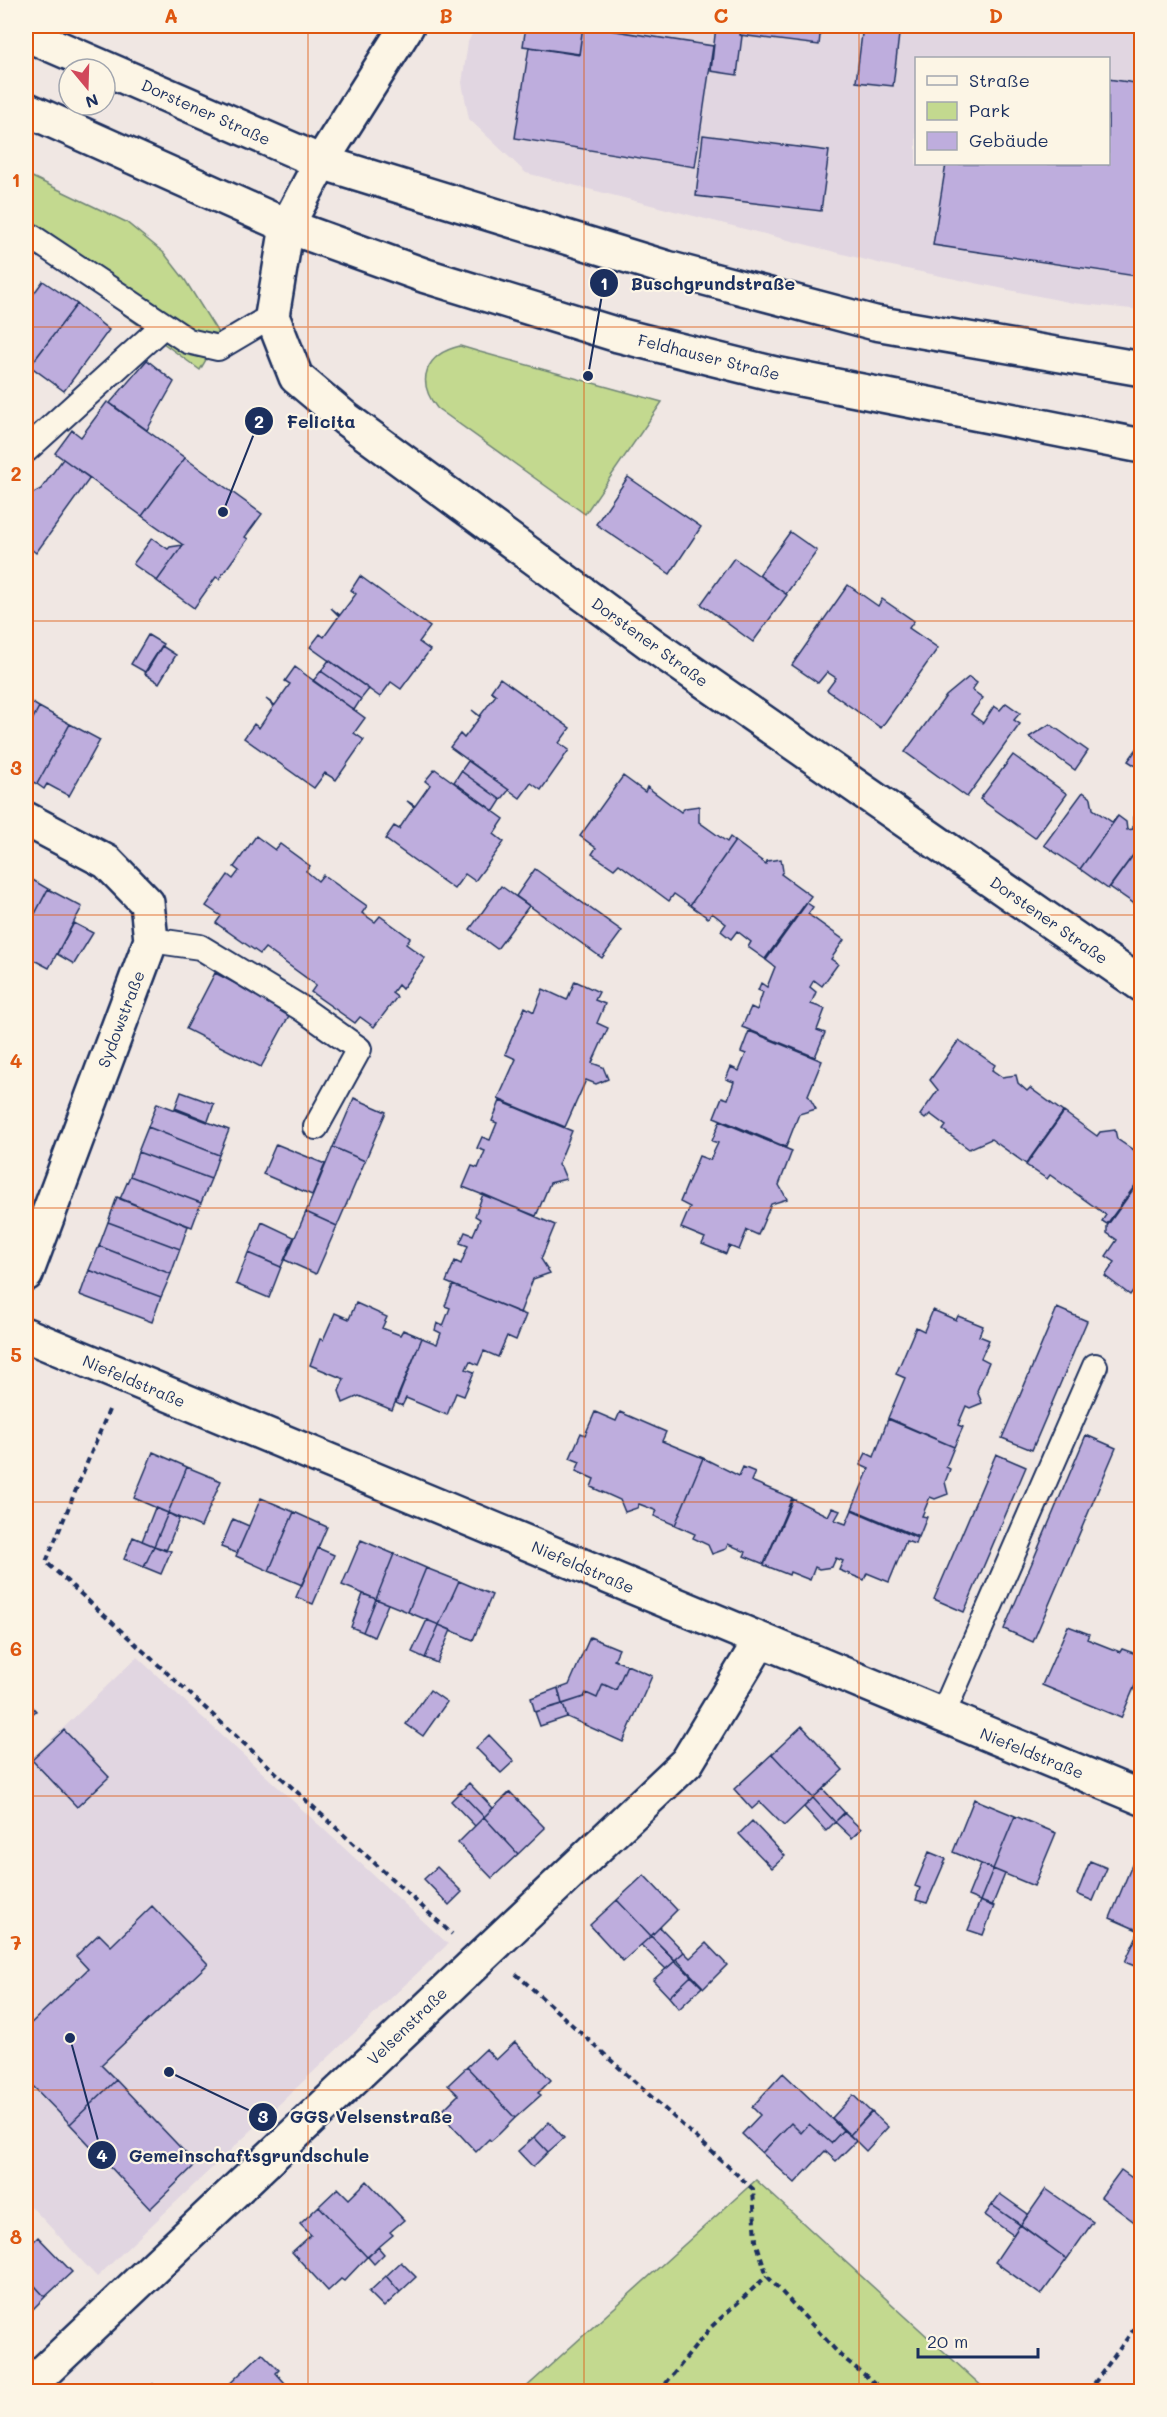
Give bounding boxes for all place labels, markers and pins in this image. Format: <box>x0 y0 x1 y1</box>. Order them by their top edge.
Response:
callout: Buschgrundstraße <box>589 265 807 301</box>
callout: Felicita <box>244 403 367 439</box>
callout: GGS Velsenstraße <box>248 2099 464 2135</box>
callout: Gemeinschaftsgrundschule <box>87 2137 381 2173</box>

